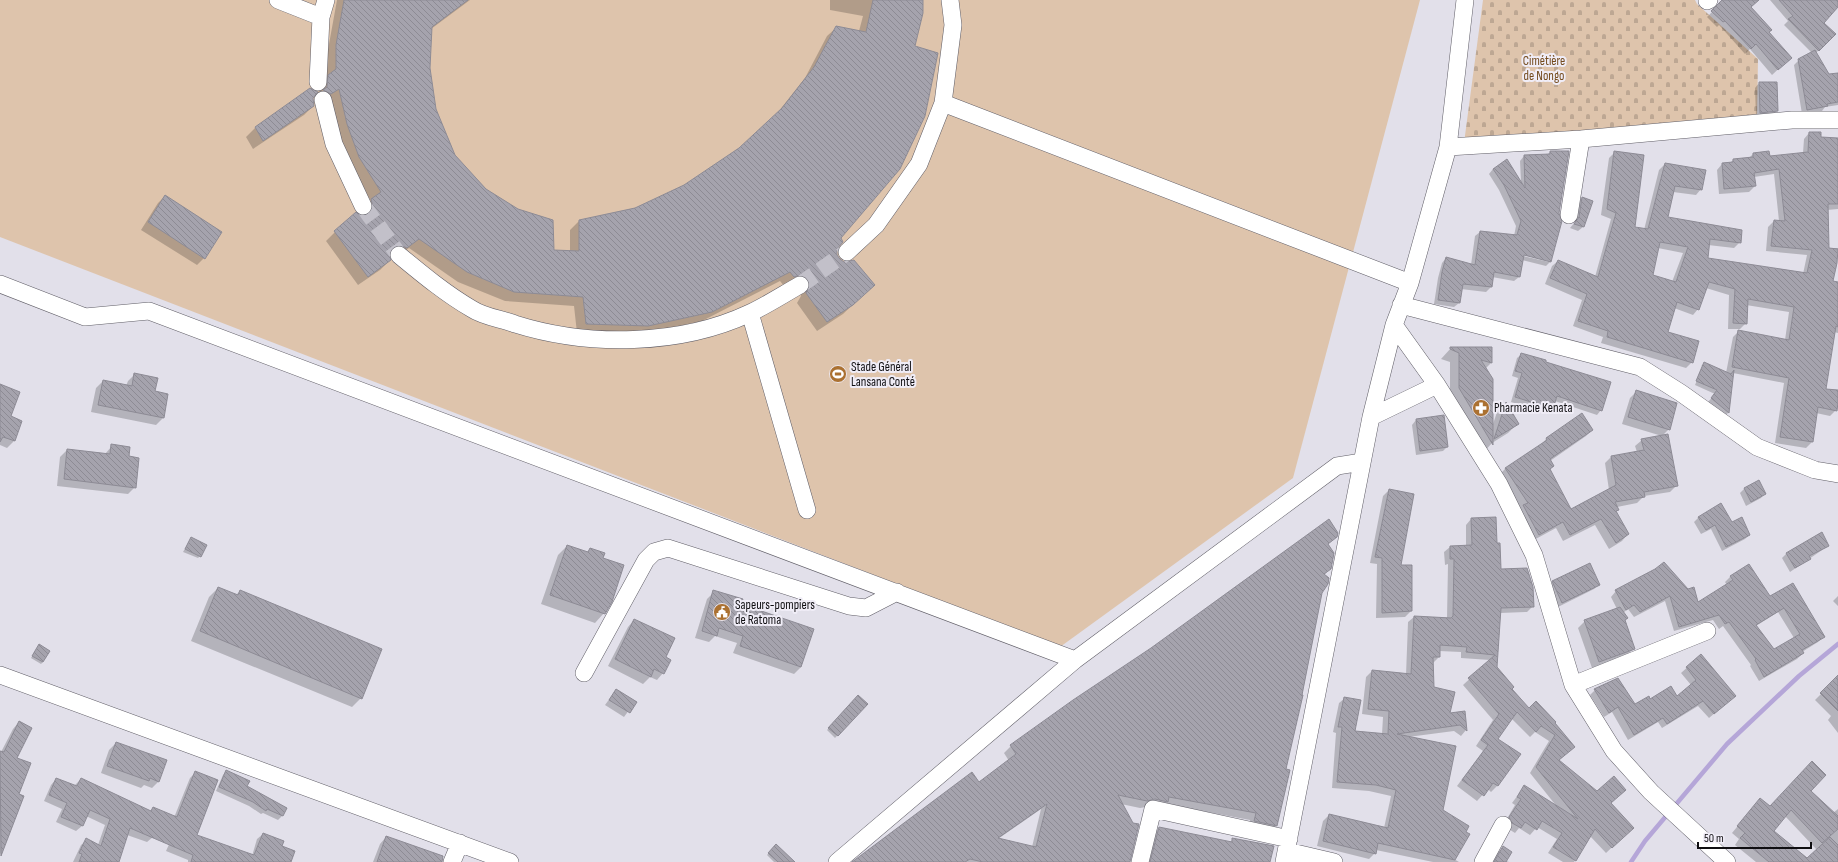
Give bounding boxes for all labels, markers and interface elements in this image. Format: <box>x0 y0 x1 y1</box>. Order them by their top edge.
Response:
park label: Cimétière de Nongo <box>1523 53 1565 84</box>
place label: Stade Général Lansana Conté <box>851 359 915 390</box>
sports icon: Stade Général Lansana Conté <box>828 364 848 384</box>
pharmacy icon: Pharmacie Kenata <box>1471 398 1491 418</box>
place label: Pharmacie Kenata <box>1494 400 1572 416</box>
place label: Sapeurs-pompiers de Ratoma <box>735 597 815 628</box>
public building icon: Sapeurs-pompiers de Ratoma <box>712 602 732 622</box>
scale bar <box>1698 824 1811 850</box>
text: 50 m <box>1704 831 1724 846</box>

